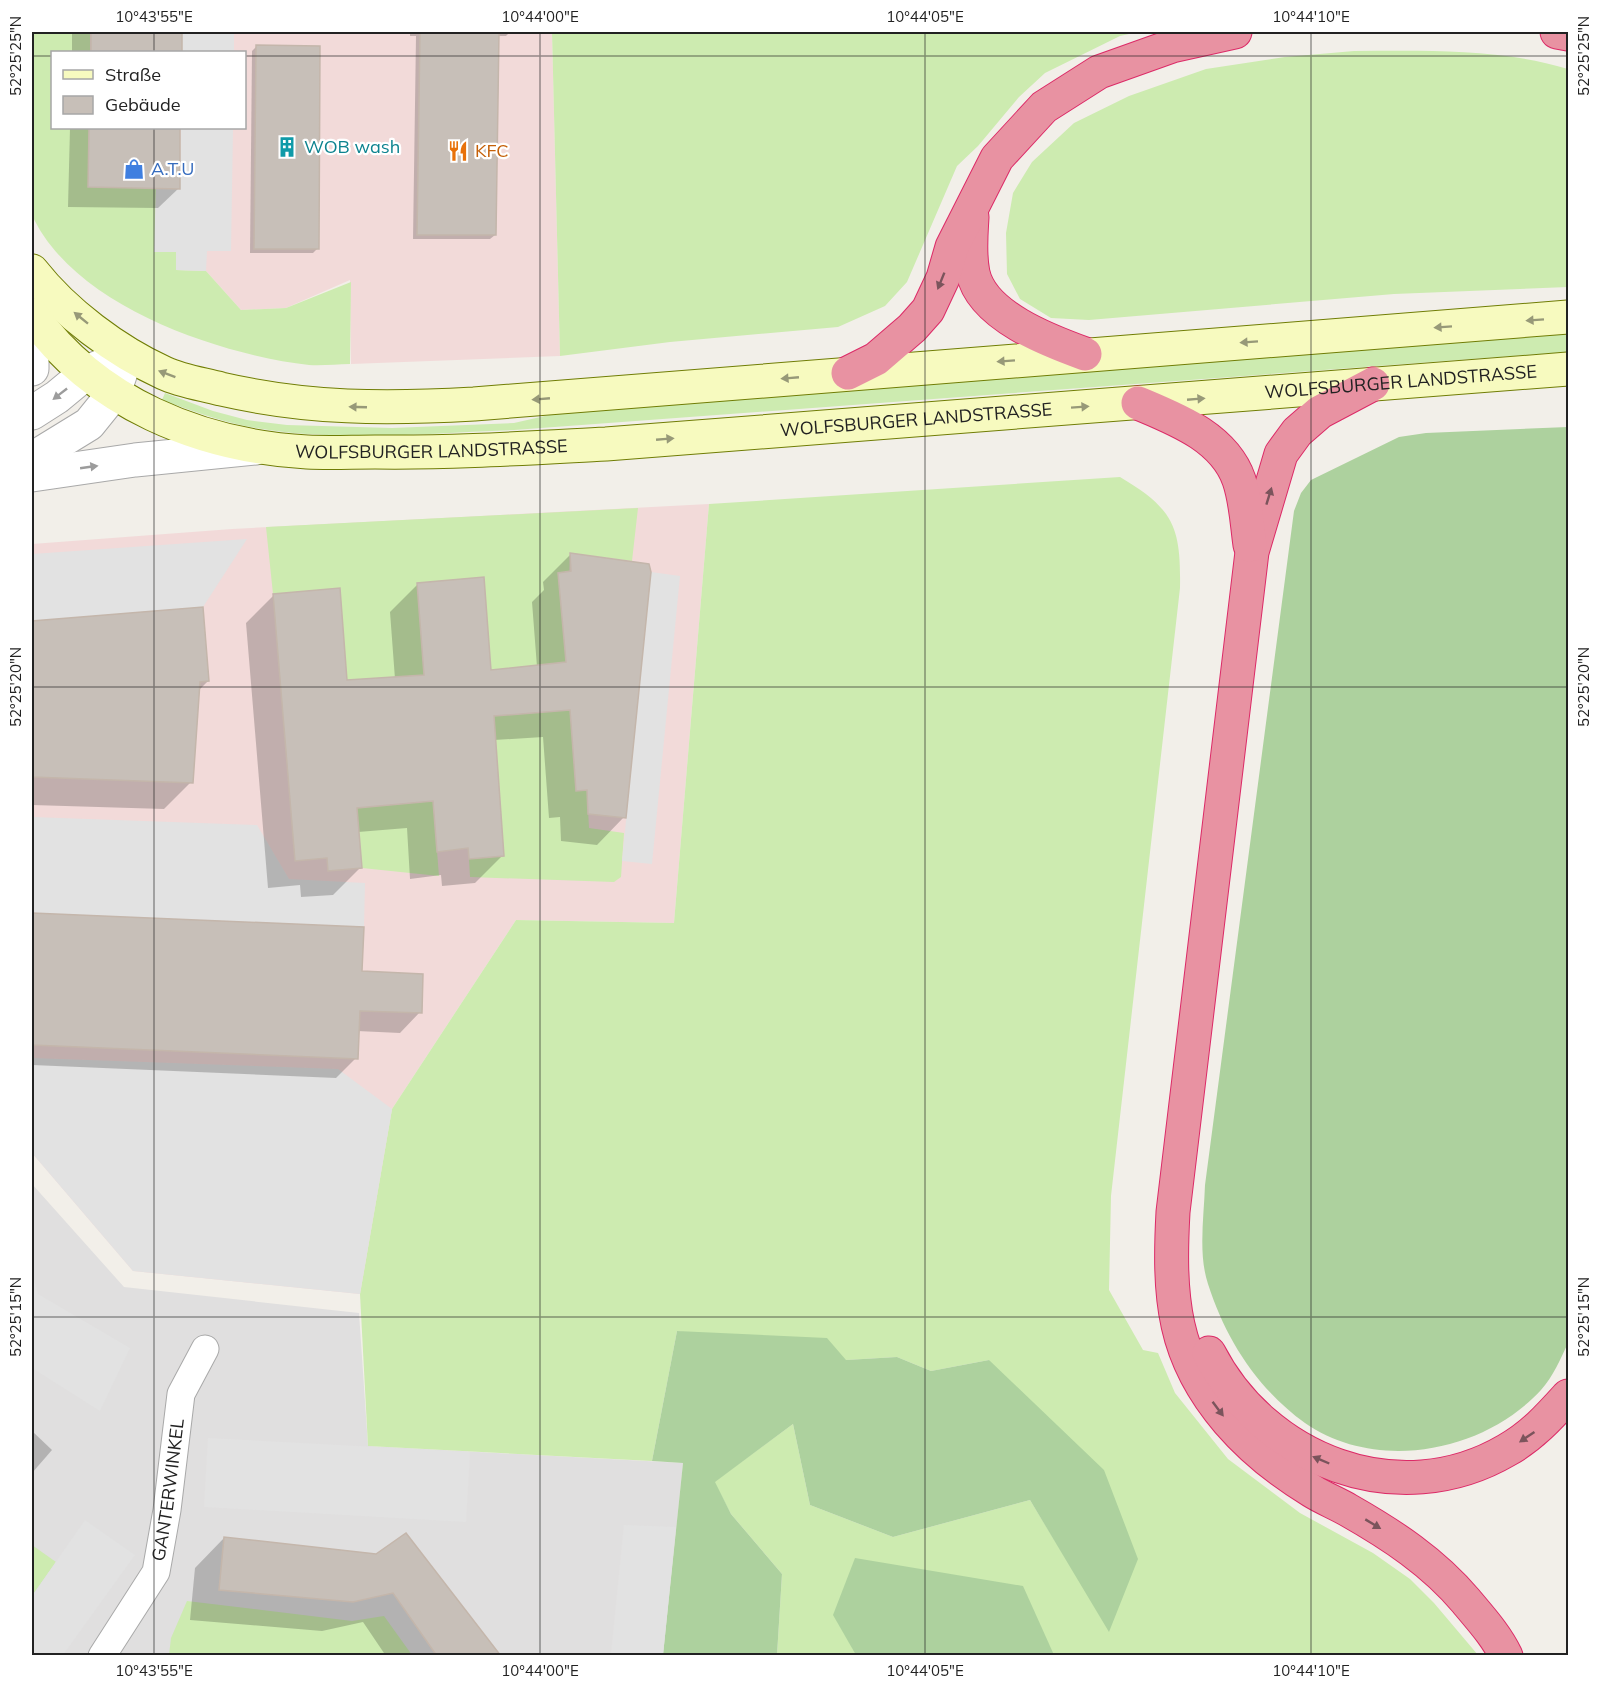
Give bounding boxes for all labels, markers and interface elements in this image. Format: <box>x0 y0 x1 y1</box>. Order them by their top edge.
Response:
text: 10°43'55"E <box>115 7 193 26</box>
text: 10°44'00"E <box>501 7 579 26</box>
text: 10°44'05"E <box>886 7 964 26</box>
text: 10°44'10"E <box>1272 7 1350 26</box>
text: 52°25'25"N <box>6 16 25 96</box>
text: 52°25'25"N <box>1574 16 1593 96</box>
legend <box>51 51 246 129</box>
text: Straße <box>105 63 161 86</box>
text: Gebäude <box>105 93 181 116</box>
building icon: WOB wash <box>275 135 299 159</box>
place label: WOB wash <box>304 135 400 158</box>
restaurant icon: KFC <box>446 139 470 163</box>
place label: KFC <box>475 139 509 162</box>
shop icon: A.T.U <box>122 157 146 181</box>
place label: A.T.U <box>151 157 194 180</box>
one-way arrow <box>936 273 946 291</box>
one-way arrow <box>74 312 89 325</box>
one-way arrow <box>1526 315 1545 324</box>
one-way arrow <box>1434 322 1453 332</box>
one-way arrow <box>1239 337 1258 347</box>
one-way arrow <box>996 356 1015 365</box>
street label: WOLFSBURGER LANDSTRASSE <box>1264 359 1538 404</box>
one-way arrow <box>158 368 176 378</box>
one-way arrow <box>780 373 799 383</box>
one-way arrow <box>52 388 67 400</box>
one-way arrow <box>531 394 550 403</box>
one-way arrow <box>1187 394 1206 404</box>
street label: WOLFSBURGER LANDSTRASSE <box>779 397 1053 441</box>
one-way arrow <box>349 403 368 412</box>
one-way arrow <box>1070 403 1089 412</box>
street label: WOLFSBURGER LANDSTRASSE <box>294 434 568 463</box>
one-way arrow <box>655 434 674 444</box>
one-way arrow <box>80 462 99 471</box>
one-way arrow <box>1265 487 1274 505</box>
text: 52°25'20"N <box>6 647 25 727</box>
text: 52°25'20"N <box>1574 647 1593 727</box>
text: 52°25'15"N <box>6 1277 25 1357</box>
text: 52°25'15"N <box>1574 1277 1593 1357</box>
one-way arrow <box>1212 1401 1225 1417</box>
street label: GANTERWINKEL <box>146 1417 189 1563</box>
one-way arrow <box>1519 1431 1535 1443</box>
one-way arrow <box>1312 1455 1330 1465</box>
one-way arrow <box>1365 1519 1381 1530</box>
text: 10°43'55"E <box>115 1661 193 1680</box>
text: 10°44'00"E <box>501 1661 579 1680</box>
text: 10°44'05"E <box>886 1661 964 1680</box>
text: 10°44'10"E <box>1272 1661 1350 1680</box>

